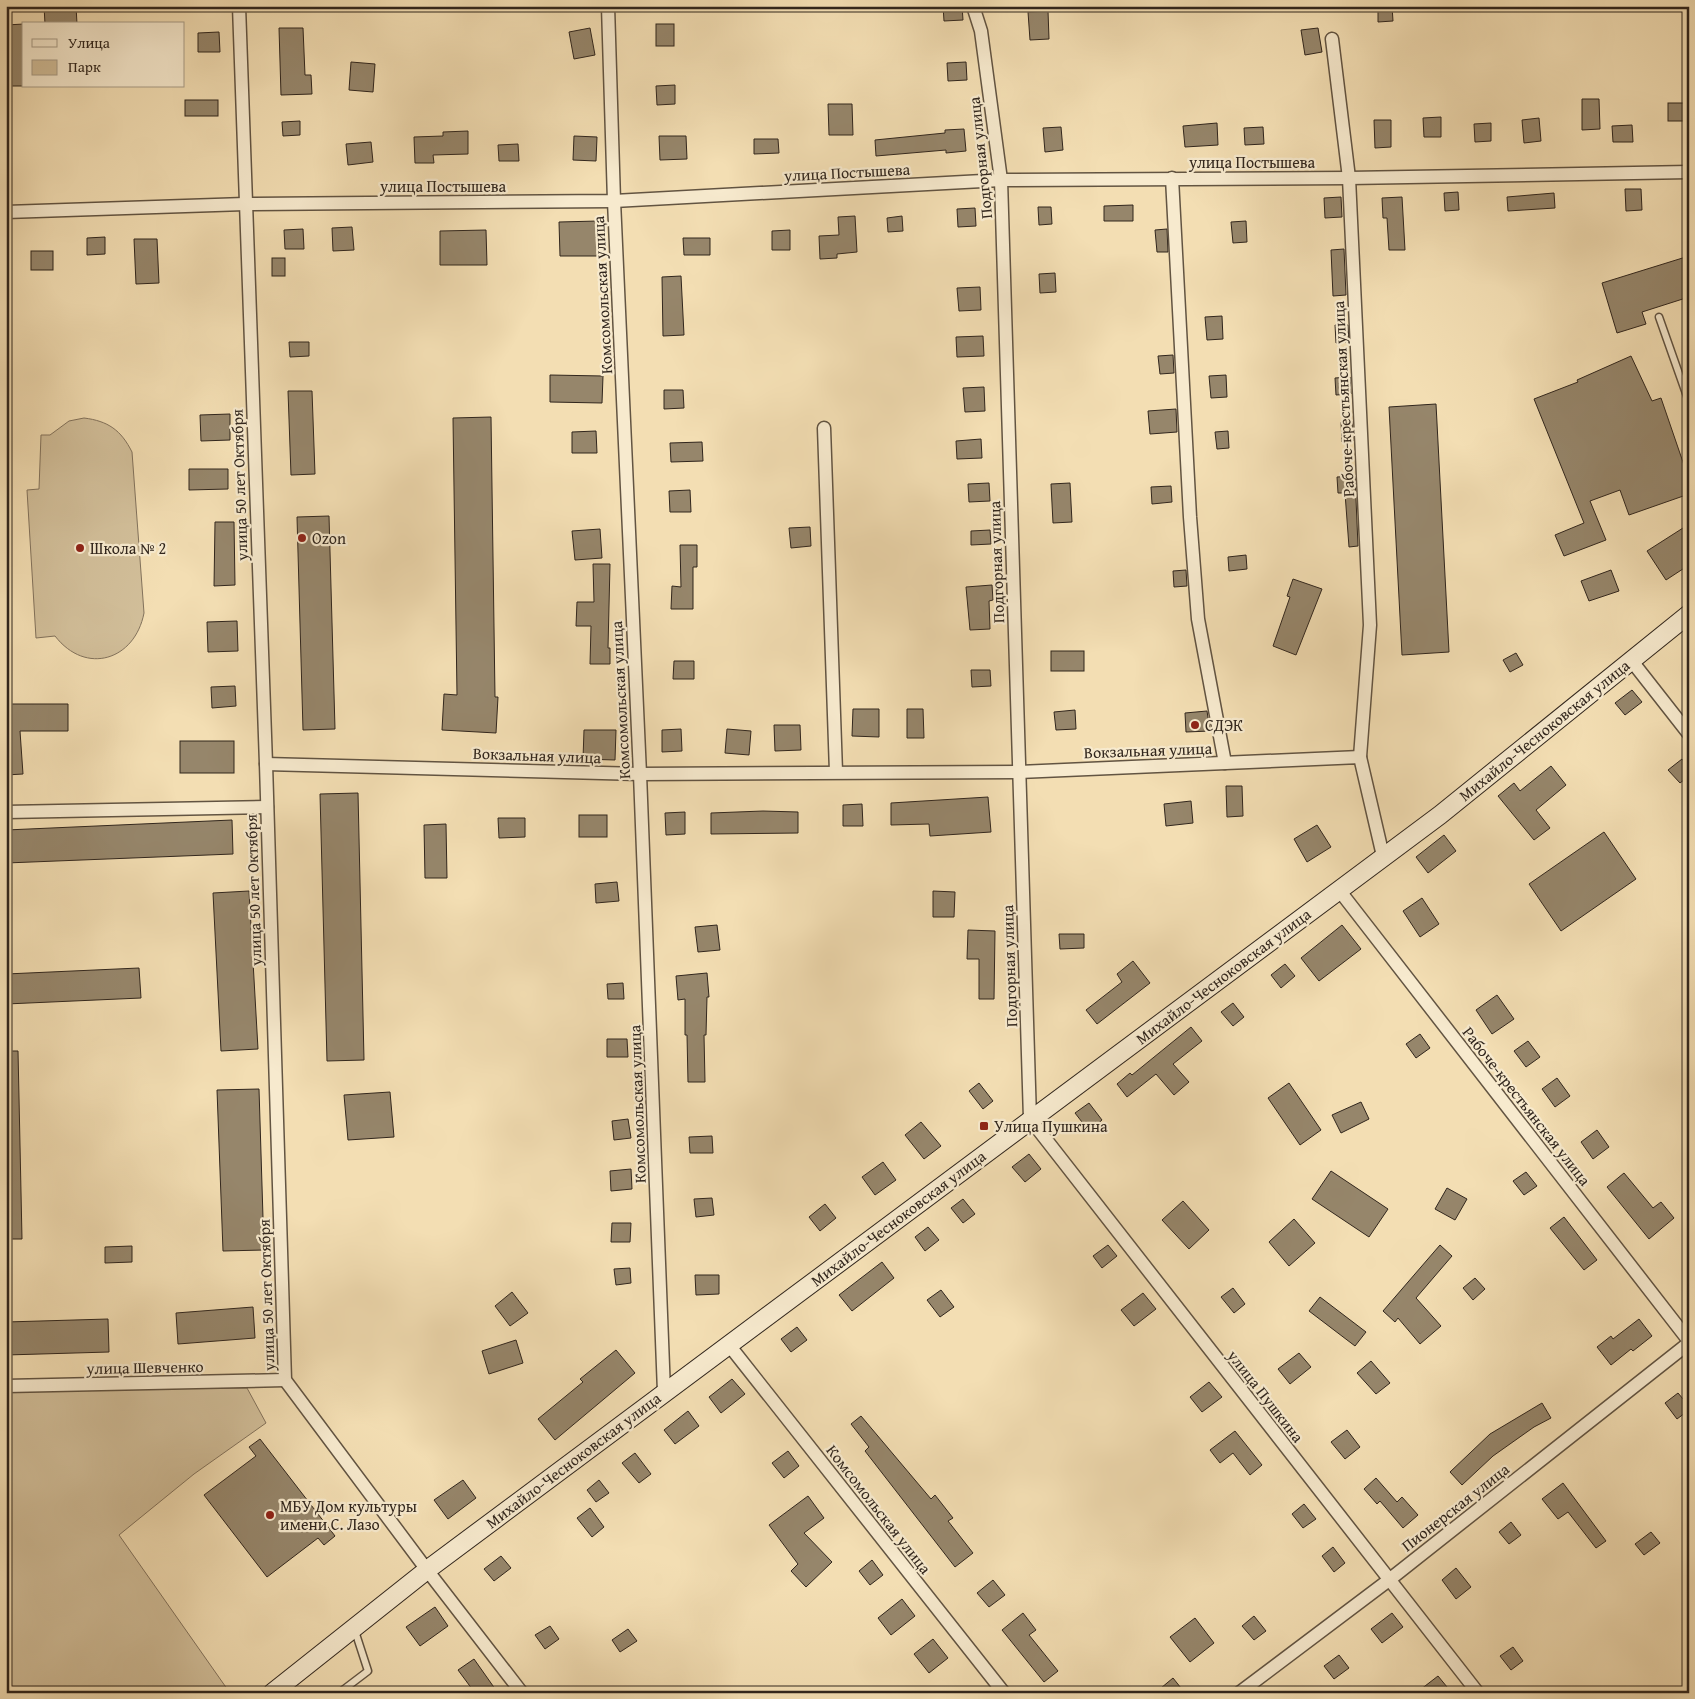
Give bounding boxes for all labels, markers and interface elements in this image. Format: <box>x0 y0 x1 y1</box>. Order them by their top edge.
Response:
legend <box>22 22 185 88</box>
text: Улица <box>68 32 111 53</box>
text: Парк <box>68 56 101 77</box>
street label: Подгорная улица <box>962 95 998 220</box>
street label: улица Постышева <box>1188 150 1316 174</box>
street label: улица Постышева <box>782 157 911 187</box>
street label: улица Постышева <box>379 174 507 198</box>
street label: Комсомольская улица <box>586 215 618 375</box>
street label: Рабоче-крестьянская улица <box>1326 300 1360 498</box>
street label: улица 50 лет Октября <box>224 409 254 562</box>
street label: Подгорная улица <box>982 500 1010 624</box>
place label: Ozon <box>312 526 346 550</box>
marker: Ozon <box>296 532 308 544</box>
place label: Школа № 2 <box>90 536 166 560</box>
marker: Школа № 2 <box>74 542 86 554</box>
street label: Комсомольская улица <box>604 620 636 780</box>
street label: Михайло-Чесноковская улица <box>1453 653 1635 807</box>
place label: СДЭК <box>1205 713 1243 737</box>
marker: СДЭК <box>1189 719 1201 731</box>
street label: Вокзальная улица <box>1083 736 1213 764</box>
street label: Вокзальная улица <box>472 741 602 769</box>
street label: улица 50 лет Октября <box>238 814 268 967</box>
street label: Михайло-Чесноковская улица <box>1130 902 1316 1050</box>
street label: Подгорная улица <box>995 904 1023 1028</box>
street label: Рабоче-крестьянская улица <box>1457 1021 1597 1191</box>
street label: Комсомольская улица <box>622 1024 652 1184</box>
place label: Улица Пушкина <box>994 1114 1108 1138</box>
marker: Улица Пушкина <box>978 1120 990 1132</box>
street label: Михайло-Чесноковская улица <box>805 1144 991 1292</box>
street label: улица 50 лет Октября <box>251 1219 281 1372</box>
street label: улица Пушкина <box>1221 1344 1310 1448</box>
street label: улица Шевченко <box>85 1354 204 1380</box>
street label: Михайло-Чесноковская улица <box>480 1386 666 1534</box>
street label: Комсомольская улица <box>821 1439 937 1579</box>
street label: Пионерская улица <box>1396 1457 1514 1557</box>
place label: МБУ Дом культуры имени С. Лазо <box>280 1494 417 1536</box>
marker: МБУ Дом культуры имени С. Лазо <box>264 1509 276 1521</box>

